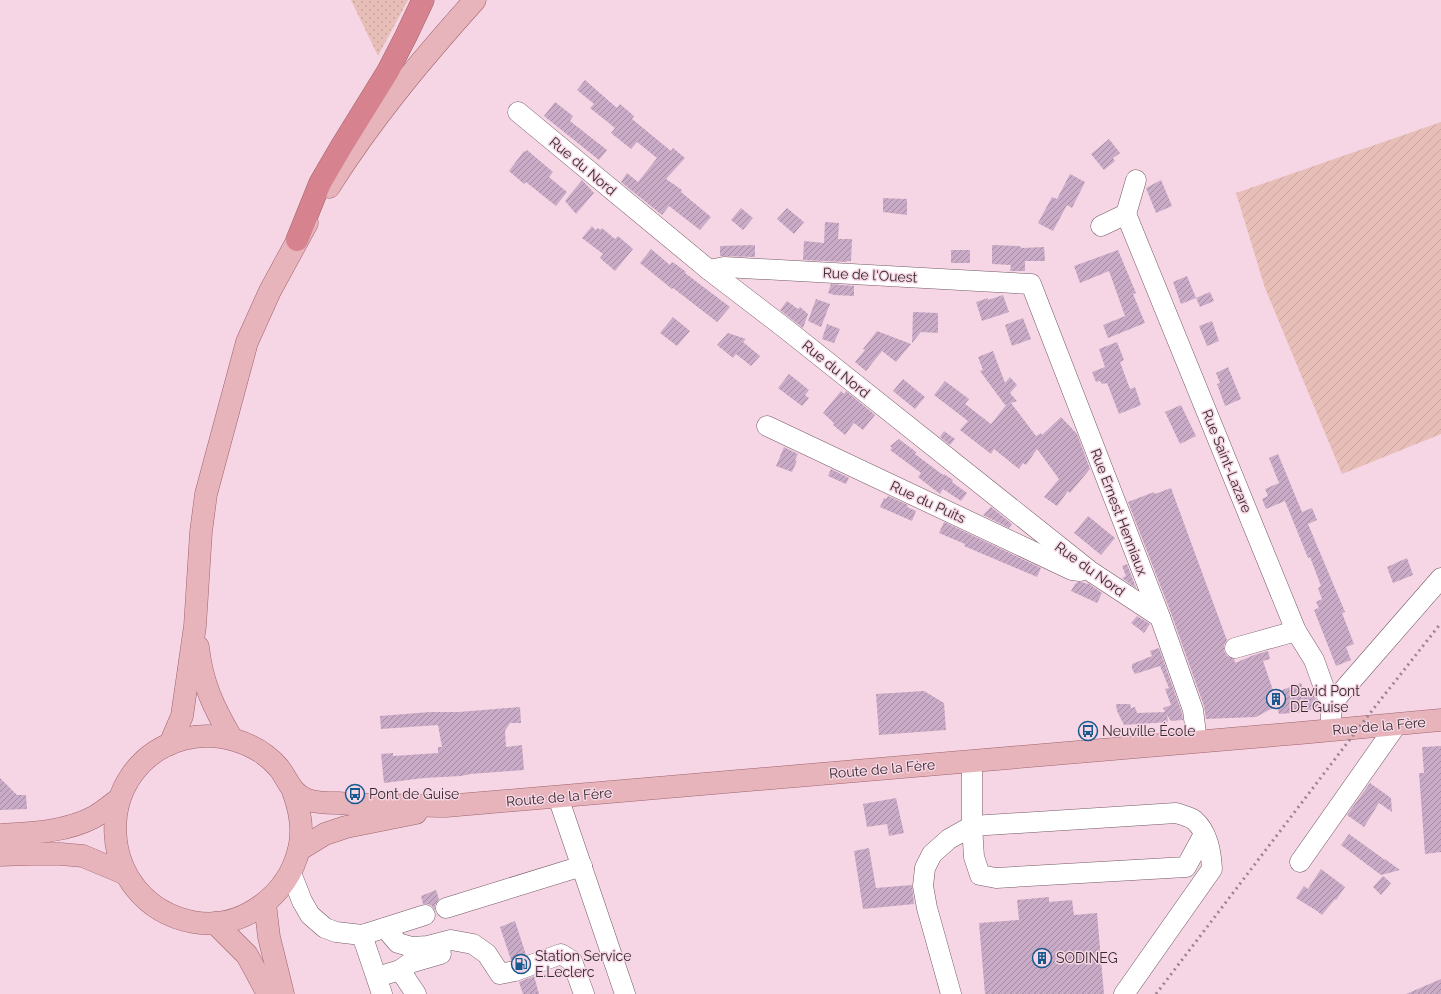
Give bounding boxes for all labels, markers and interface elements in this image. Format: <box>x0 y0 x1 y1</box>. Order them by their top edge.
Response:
street label: Rue du Nord <box>546 133 620 199</box>
street label: Rue de l'Ouest <box>822 265 918 285</box>
street label: Rue du Nord <box>799 337 873 401</box>
street label: Rue Saint-Lazare <box>1199 407 1255 515</box>
street label: Rue Ernest Henniaux <box>1087 446 1151 578</box>
street label: Rue du Puits <box>888 478 968 527</box>
street label: Rue du Nord <box>1052 538 1128 600</box>
place label: David Pont DE Guise <box>1290 683 1360 715</box>
building icon: David Pont DE Guise <box>1265 688 1287 710</box>
street label: Rue de la Fère <box>1332 714 1426 738</box>
bus stop icon: Neuville École <box>1077 720 1099 742</box>
place label: Neuville École <box>1102 722 1195 739</box>
street label: Route de la Fère <box>828 756 936 782</box>
bus stop icon: Pont de Guise <box>344 783 366 805</box>
street label: Route de la Fère <box>505 784 613 810</box>
place label: Pont de Guise <box>369 786 459 802</box>
building icon: SODINEG <box>1031 947 1053 969</box>
place label: Station Service E.Leclerc <box>535 948 631 980</box>
place label: SODINEG <box>1056 950 1118 966</box>
fuel station icon: Station Service E.Leclerc <box>510 953 532 975</box>

